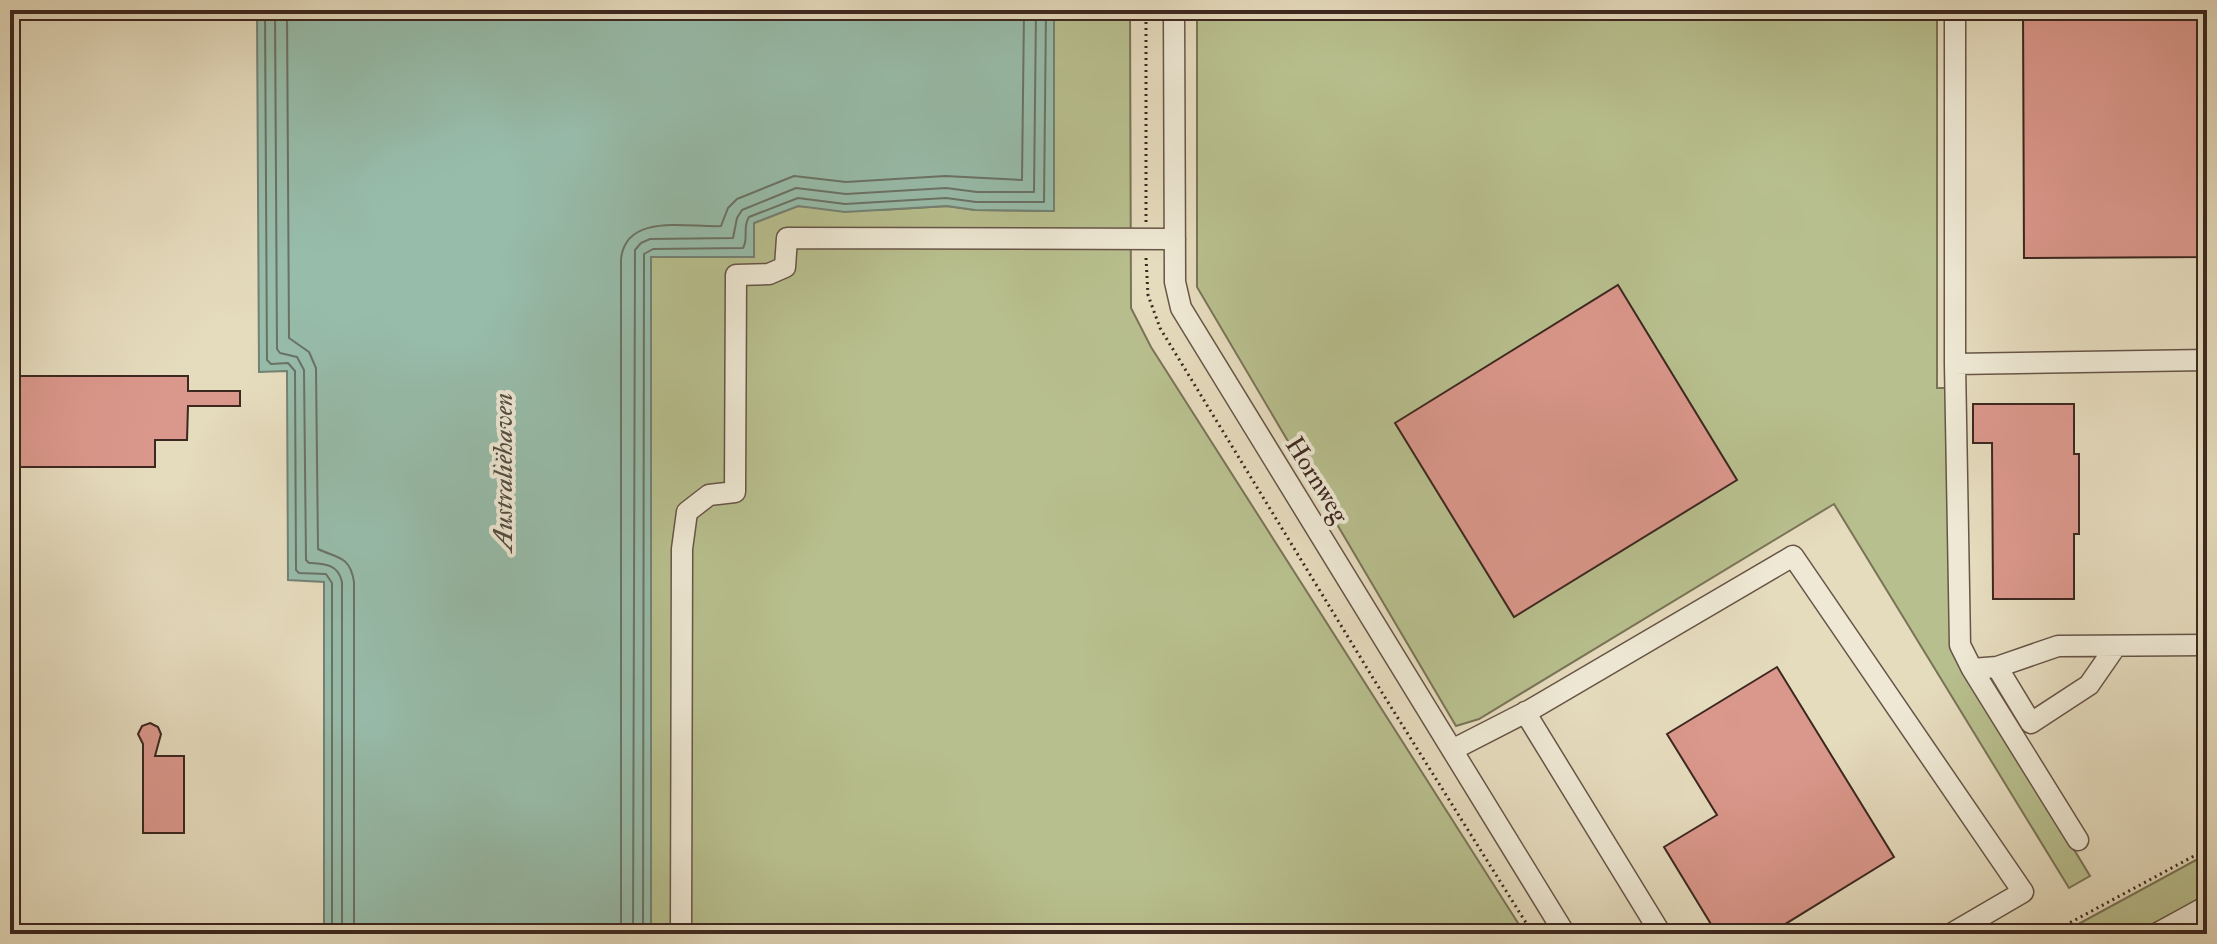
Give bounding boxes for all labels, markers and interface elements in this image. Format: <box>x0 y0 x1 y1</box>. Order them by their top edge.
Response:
water label: Australiëhaven <box>486 393 521 554</box>
street label: Hornweg <box>1278 431 1357 530</box>

